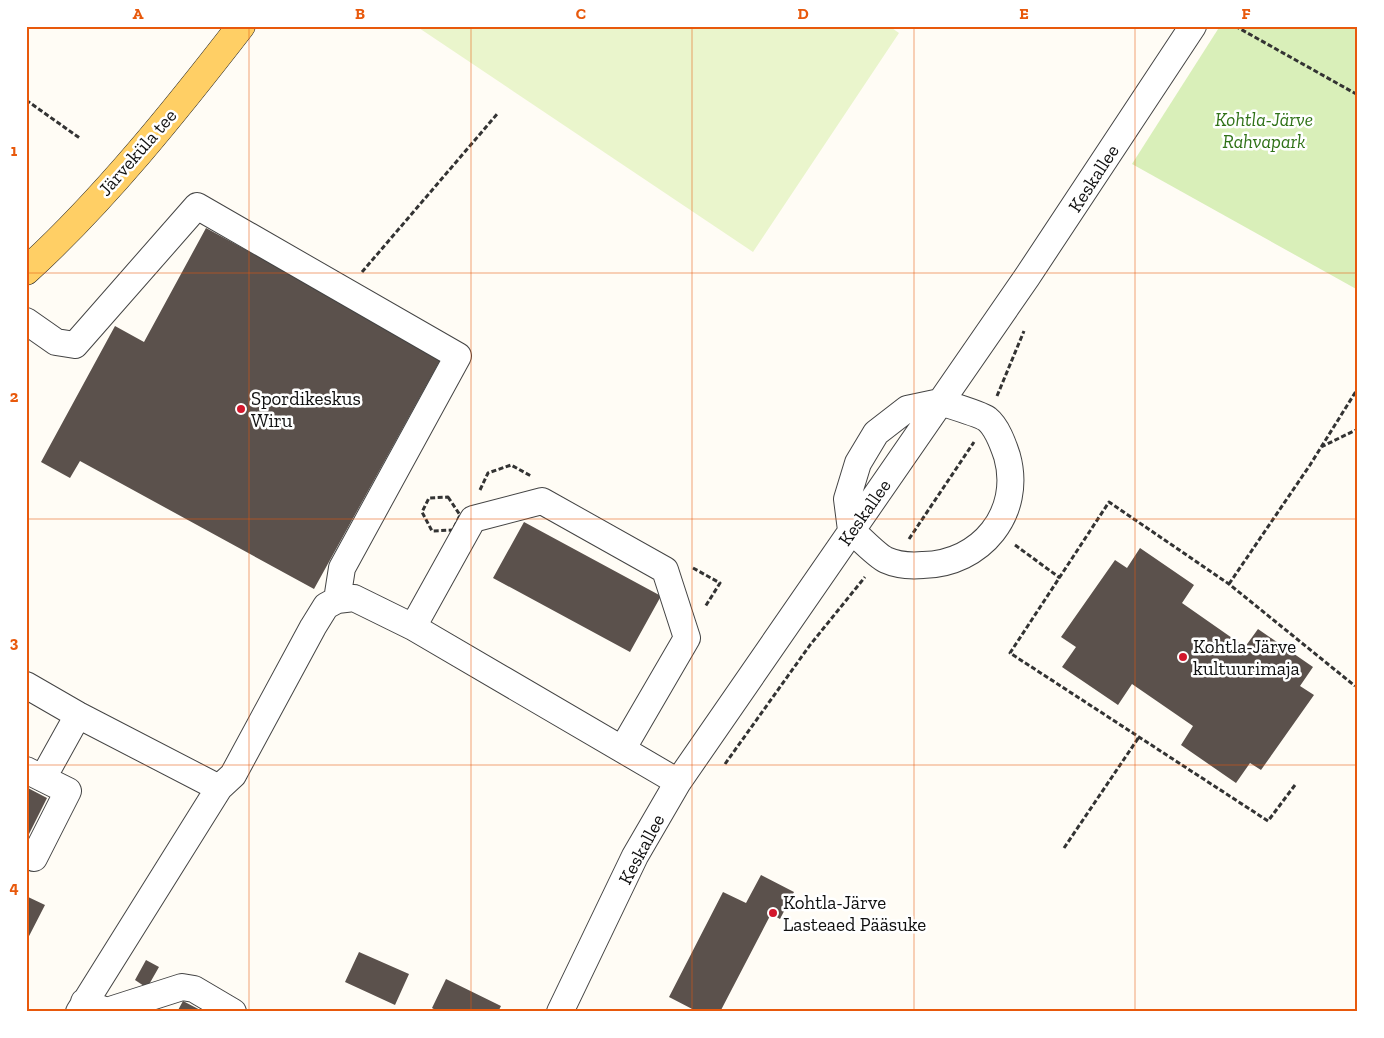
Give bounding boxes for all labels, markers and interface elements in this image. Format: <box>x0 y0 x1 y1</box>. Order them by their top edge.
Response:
text: A <box>133 4 144 23</box>
text: B <box>355 4 365 23</box>
text: C <box>576 4 586 23</box>
text: D <box>797 4 809 23</box>
text: E <box>1019 4 1029 23</box>
text: F <box>1241 4 1251 23</box>
street label: Järveküla tee <box>93 104 181 200</box>
park label: Kohtla-Järve Rahvapark <box>1215 108 1313 153</box>
street label: Keskallee <box>1063 140 1124 216</box>
text: 1 <box>11 141 18 160</box>
text: 2 <box>10 387 19 406</box>
place label: Spordikeskus Wiru <box>251 387 361 432</box>
marker: Spordikeskus Wiru <box>235 403 247 415</box>
street label: Keskallee <box>833 474 896 550</box>
text: 3 <box>10 633 19 652</box>
place label: Kohtla-Järve kultuurimaja <box>1193 635 1300 680</box>
marker: Kohtla-Järve kultuurimaja <box>1177 651 1189 663</box>
street label: Keskallee <box>613 810 669 888</box>
text: 4 <box>9 878 19 897</box>
place label: Kohtla-Järve Lasteaed Pääsuke <box>783 891 926 936</box>
marker: Kohtla-Järve Lasteaed Pääsuke <box>767 907 779 919</box>

